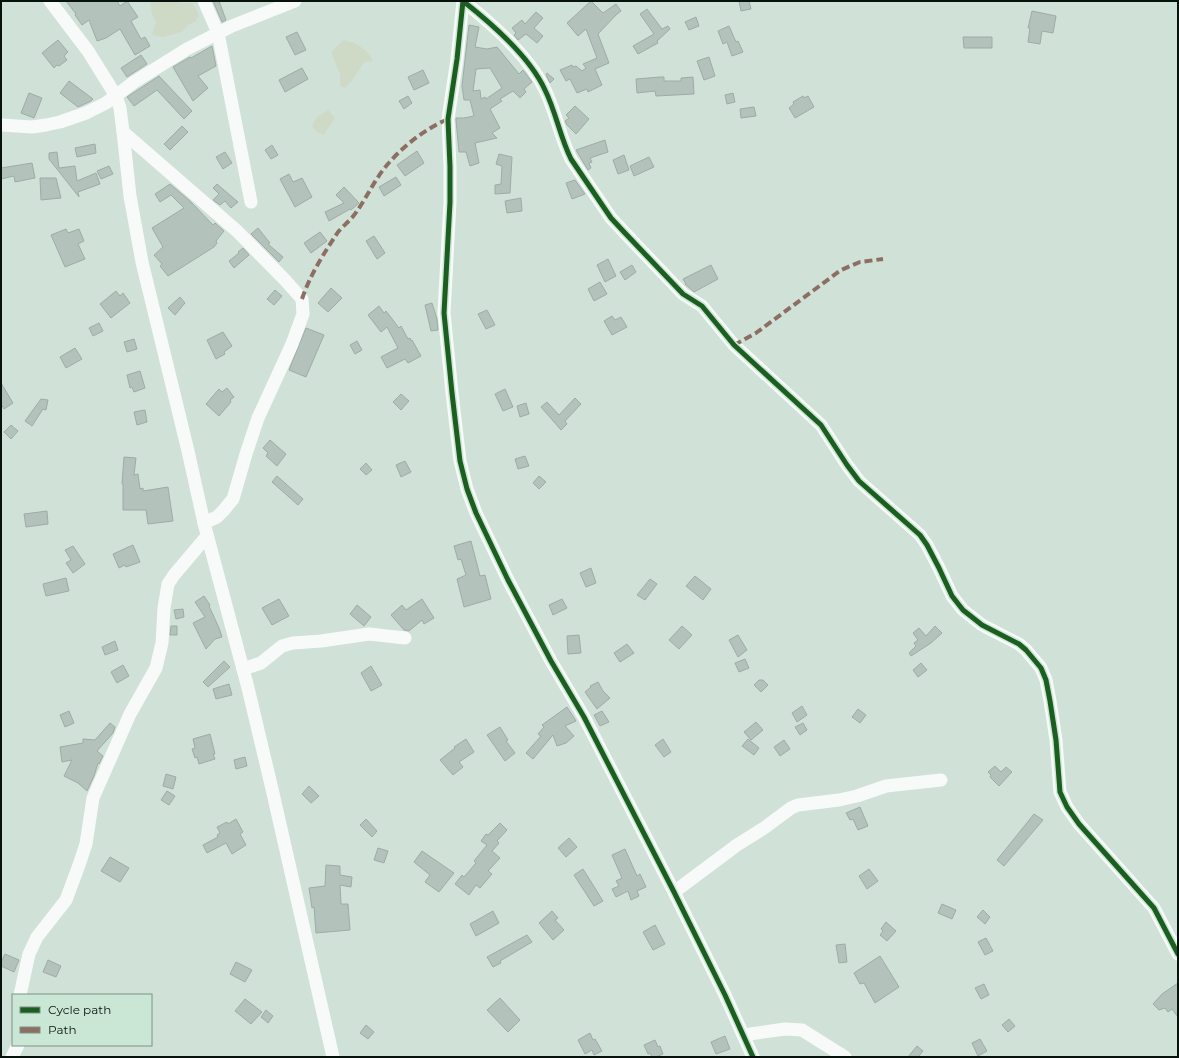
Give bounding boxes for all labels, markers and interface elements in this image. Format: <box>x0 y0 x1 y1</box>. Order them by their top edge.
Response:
legend <box>12 994 152 1046</box>
text: Cycle path <box>48 1002 111 1017</box>
text: Path <box>48 1022 77 1037</box>

